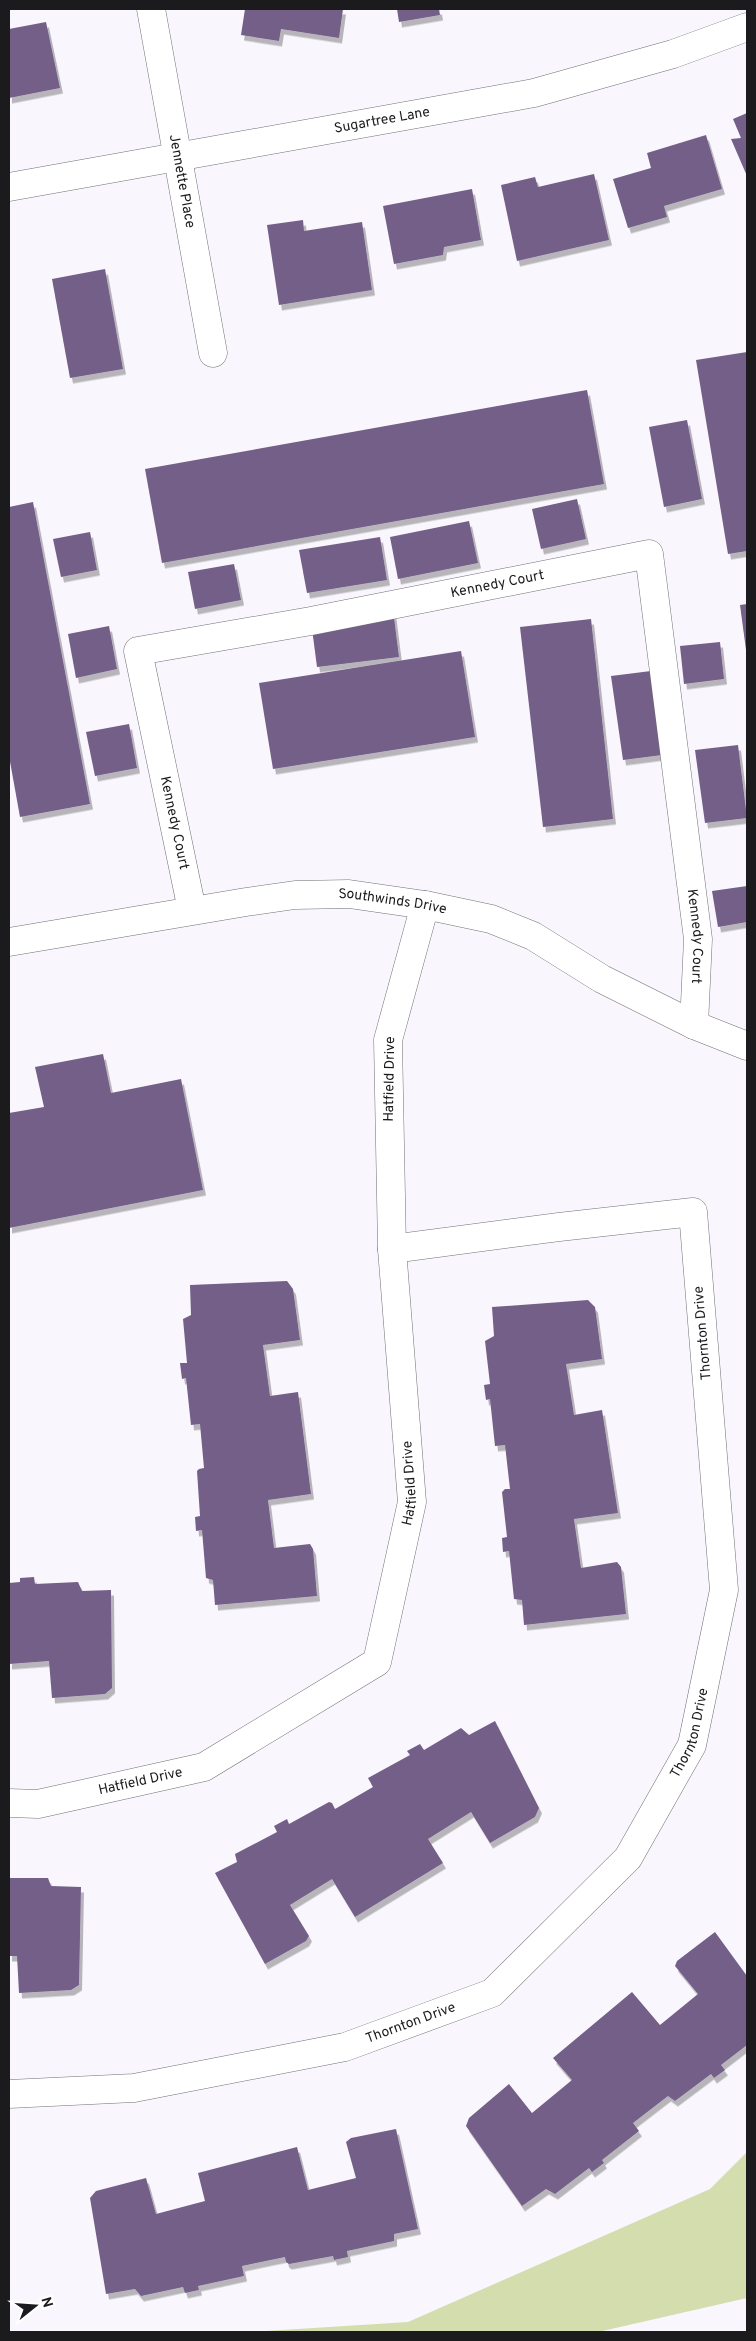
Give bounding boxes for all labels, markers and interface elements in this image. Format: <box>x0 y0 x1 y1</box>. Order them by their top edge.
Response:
street label: Sugartree Lane <box>333 103 431 137</box>
street label: Jennette Place <box>165 133 199 229</box>
street label: Kennedy Court <box>449 567 545 602</box>
street label: Kennedy Court <box>156 775 192 871</box>
street label: Southwinds Drive <box>338 885 448 918</box>
street label: Kennedy Court <box>683 888 707 984</box>
street label: Hatfield Drive <box>381 1036 399 1122</box>
street label: Thornton Drive <box>690 1285 716 1381</box>
street label: Hatfield Drive <box>399 1440 421 1527</box>
street label: Thornton Drive <box>667 1686 712 1781</box>
street label: Hatfield Drive <box>97 1764 184 1799</box>
street label: Thornton Drive <box>363 1999 458 2047</box>
north arrow <box>10 2281 60 2331</box>
text: N <box>36 2295 56 2310</box>

